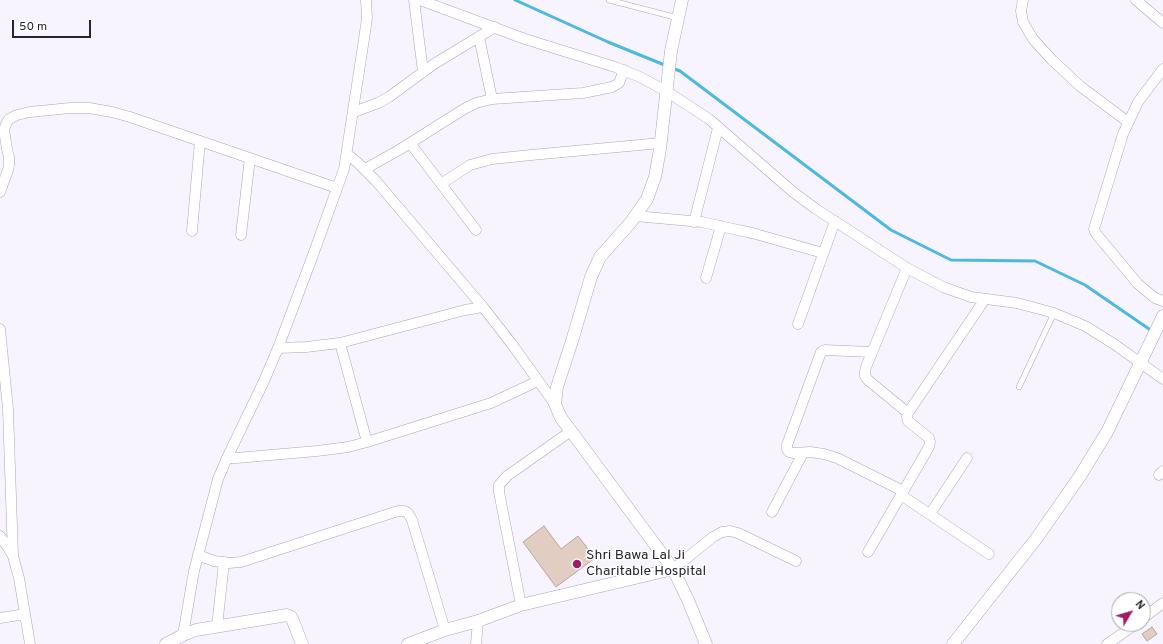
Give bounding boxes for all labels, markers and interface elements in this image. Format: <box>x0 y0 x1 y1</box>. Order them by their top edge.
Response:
scale bar <box>14 12 93 38</box>
text: 50 m <box>19 19 47 35</box>
place label: Shri Bawa Lal Ji Charitable Hospital <box>586 548 706 580</box>
marker: Shri Bawa Lal Ji Charitable Hospital <box>571 558 583 570</box>
north arrow <box>1111 592 1151 632</box>
text: N <box>1132 598 1148 613</box>

